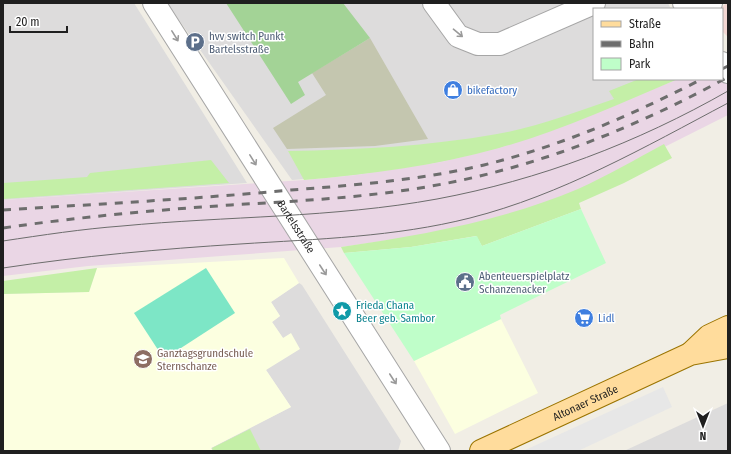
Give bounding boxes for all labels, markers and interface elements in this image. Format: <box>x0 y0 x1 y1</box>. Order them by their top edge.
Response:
scale bar <box>10 8 67 34</box>
legend <box>593 8 723 80</box>
text: 20 m <box>16 15 40 29</box>
text: Straße <box>629 17 661 31</box>
one-way arrow <box>453 29 463 38</box>
one-way arrow <box>171 30 179 42</box>
place label: hvv switch Punkt Bartelsstraße <box>209 30 284 56</box>
parking icon: hvv switch Punkt Bartelsstraße <box>184 31 206 53</box>
text: Bahn <box>629 37 654 51</box>
text: Park <box>629 57 651 71</box>
shop icon: bikefactory <box>442 79 464 101</box>
place label: bikefactory <box>467 84 517 97</box>
one-way arrow <box>250 154 258 166</box>
street label: Bartelsstraße <box>274 198 317 256</box>
one-way arrow <box>319 264 327 275</box>
place label: Abenteuerspielplatz Schanzenacker <box>479 270 570 296</box>
public building icon: Abenteuerspielplatz Schanzenacker <box>454 271 476 293</box>
place label: Frieda Chana Beer geb. Sambor <box>356 299 435 325</box>
place icon: Frieda Chana Beer geb. Sambor <box>331 300 353 322</box>
supermarket icon: Lidl <box>573 307 595 329</box>
place label: Lidl <box>598 312 615 325</box>
place label: Ganztagsgrundschule Sternschanze <box>157 347 253 373</box>
school or university icon: Ganztagsgrundschule Sternschanze <box>132 348 154 370</box>
one-way arrow <box>389 373 397 384</box>
street label: Altonaer Straße <box>551 382 620 424</box>
north arrow <box>683 406 723 446</box>
text: N <box>700 429 706 442</box>

